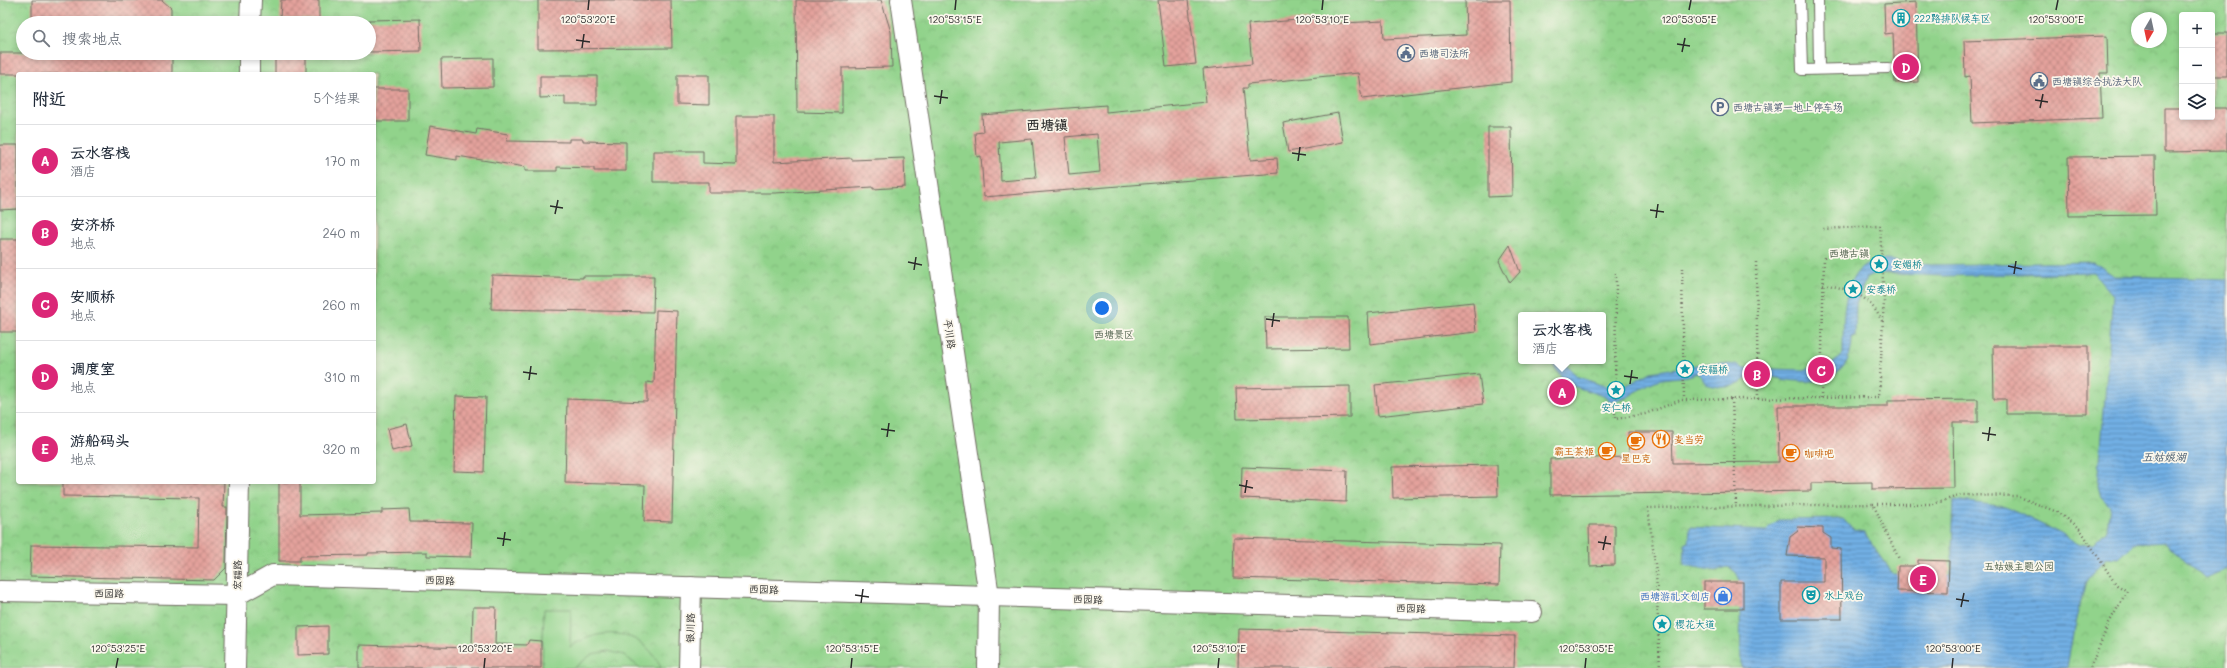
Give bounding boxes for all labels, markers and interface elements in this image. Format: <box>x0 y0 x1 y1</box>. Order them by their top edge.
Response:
building icon: 222路排队候车区 <box>1891 8 1911 28</box>
place label: 222路排队候车区 <box>1914 11 1991 25</box>
text: 120°53'20"E <box>561 12 616 26</box>
text: 120°53'15"E <box>928 12 982 26</box>
text: 120°53'10"E <box>1295 12 1349 26</box>
text: 120°53'05"E <box>1661 12 1717 26</box>
text: 120°53'00"E <box>2028 12 2084 26</box>
north arrow <box>2131 12 2167 48</box>
map controls <box>2179 12 2215 120</box>
button: + <box>2179 12 2215 48</box>
search box <box>16 16 376 60</box>
icon: search <box>30 27 52 49</box>
text: 搜索地点 <box>62 28 122 48</box>
public building icon: 西塘司法所 <box>1396 43 1416 63</box>
place label: 西塘司法所 <box>1419 46 1469 60</box>
button: − <box>2179 48 2215 84</box>
pin: D <box>1893 52 1919 82</box>
public building icon: 西塘镇综合执法大队 <box>2029 71 2049 91</box>
place label: 西塘镇综合执法大队 <box>2052 74 2142 88</box>
button: layers <box>2179 84 2215 120</box>
text: 附近 <box>32 87 66 109</box>
text: 5个结果 <box>313 89 360 106</box>
parking icon: 西塘古镇第一地上停车场 <box>1710 97 1730 117</box>
place label: 西塘古镇第一地上停车场 <box>1733 100 1843 114</box>
district label: 西塘镇 <box>1026 115 1068 134</box>
text: 云水客栈 <box>70 142 130 162</box>
text: A <box>40 152 50 169</box>
text: 170 m <box>324 152 360 169</box>
text: 酒店 <box>70 162 96 179</box>
text: 安济桥 <box>70 214 115 234</box>
text: B <box>41 224 49 241</box>
text: 240 m <box>323 224 360 241</box>
text: 地点 <box>70 234 96 251</box>
park label: 西塘古镇 <box>1829 246 1869 260</box>
place icon: 安媚桥 <box>1869 254 1889 274</box>
place label: 安媚桥 <box>1892 257 1922 271</box>
place icon: 安泰桥 <box>1843 279 1863 299</box>
place label: 安泰桥 <box>1866 282 1896 296</box>
text: 安顺桥 <box>70 286 115 306</box>
text: C <box>40 296 50 313</box>
text: 260 m <box>322 296 360 313</box>
your location <box>1092 298 1112 318</box>
text: 地点 <box>70 306 96 323</box>
popup <box>1518 312 1606 364</box>
street label: 平川路 <box>941 318 959 350</box>
text: 云水客栈 <box>1532 319 1592 339</box>
park label: 西塘景区 <box>1094 327 1134 341</box>
text: 酒店 <box>1532 339 1558 356</box>
pin: C <box>1808 355 1834 385</box>
text: 调度室 <box>70 358 115 378</box>
place icon: 安福桥 <box>1675 359 1695 379</box>
pin: B <box>1744 359 1770 389</box>
place label: 安福桥 <box>1698 362 1728 376</box>
text: D <box>40 368 50 385</box>
text: 310 m <box>324 368 360 385</box>
pin: A <box>1549 377 1575 407</box>
text: 地点 <box>70 378 96 395</box>
place icon: 安仁桥 <box>1606 380 1626 400</box>
place label: 安仁桥 <box>1601 400 1631 414</box>
restaurant icon: 麦当劳 <box>1651 429 1671 449</box>
text: 游船码头 <box>70 430 130 450</box>
cafe icon: 星巴克 <box>1626 431 1646 451</box>
place label: 麦当劳 <box>1674 432 1704 446</box>
text: E <box>41 440 49 457</box>
text: 320 m <box>323 440 360 457</box>
cafe icon: 霸王茶姬 <box>1597 441 1617 461</box>
cafe icon: 咖啡吧 <box>1781 443 1801 463</box>
place label: 霸王茶姬 <box>1554 444 1594 458</box>
place label: 咖啡吧 <box>1804 446 1834 460</box>
water label: 五姑娘湖 <box>2142 449 2187 464</box>
text: 地点 <box>70 450 96 467</box>
place label: 星巴克 <box>1621 451 1651 465</box>
park label: 五姑娘主题公园 <box>1984 559 2054 573</box>
street label: 宏福路 <box>230 560 244 590</box>
pin: E <box>1910 564 1936 594</box>
street label: 西园路 <box>425 572 455 588</box>
street label: 西园路 <box>749 581 779 597</box>
theatre icon: 水上戏台 <box>1801 585 1821 605</box>
street label: 西园路 <box>94 586 124 600</box>
shop icon: 西塘游礼文创店 <box>1713 586 1733 606</box>
place label: 水上戏台 <box>1824 588 1864 602</box>
place label: 西塘游礼文创店 <box>1640 589 1710 603</box>
street label: 西园路 <box>1073 591 1103 607</box>
street label: 西园路 <box>1396 600 1426 616</box>
street label: 银川路 <box>683 613 697 643</box>
place icon: 樱花大道 <box>1652 614 1672 634</box>
place label: 樱花大道 <box>1675 617 1715 631</box>
text: 120°53'25"E <box>91 641 146 655</box>
text: 120°53'20"E <box>458 641 513 655</box>
text: 120°53'15"E <box>825 641 879 655</box>
text: 120°53'10"E <box>1192 641 1246 655</box>
text: 120°53'05"E <box>1558 641 1614 655</box>
text: 120°53'00"E <box>1925 641 1981 655</box>

